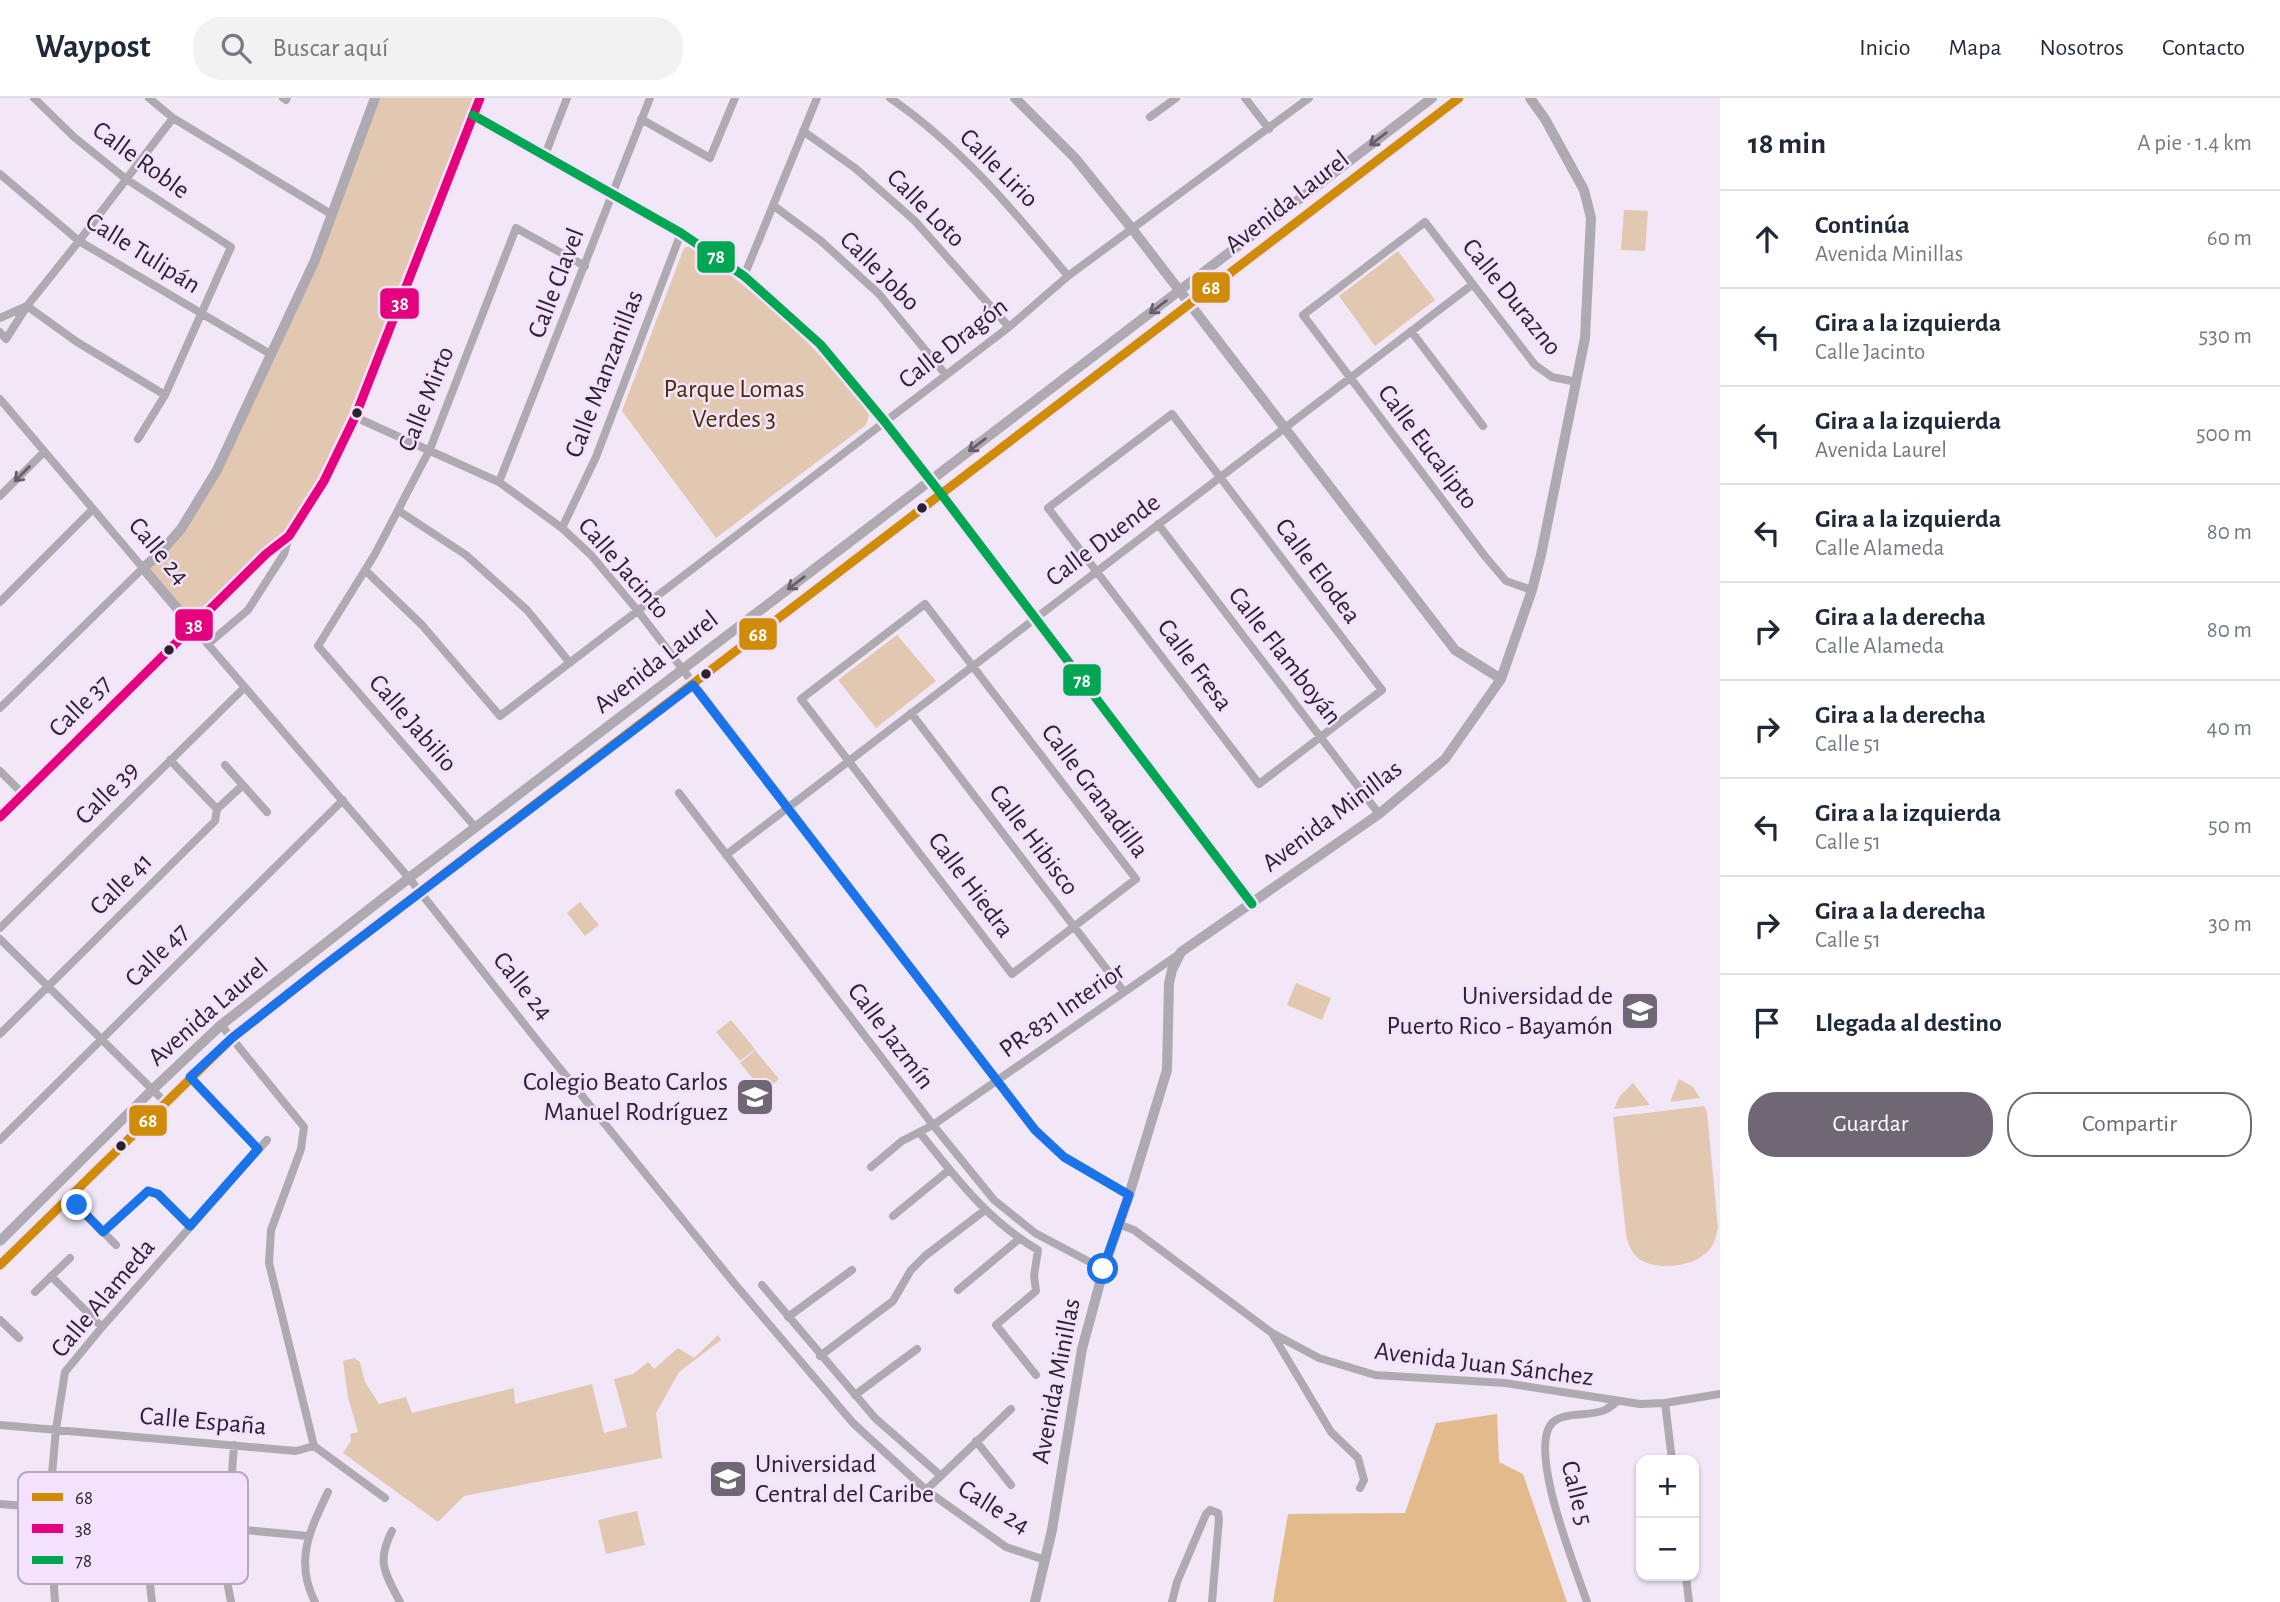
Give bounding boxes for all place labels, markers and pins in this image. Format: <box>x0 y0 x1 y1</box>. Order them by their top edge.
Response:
unlabelled marker <box>350 406 364 420</box>
unlabelled marker <box>915 501 929 515</box>
unlabelled marker <box>162 643 176 657</box>
unlabelled marker <box>699 667 713 681</box>
place label: Universidad de Puerto Rico - Bayamón <box>1386 983 1613 1039</box>
school or university icon: Universidad de Puerto Rico - Bayamón <box>1619 990 1661 1032</box>
place label: Colegio Beato Carlos Manuel Rodríguez <box>523 1069 728 1125</box>
school or university icon: Colegio Beato Carlos Manuel Rodríguez <box>734 1076 776 1118</box>
unlabelled marker <box>114 1139 128 1153</box>
place label: Universidad Central del Caribe <box>755 1451 934 1507</box>
school or university icon: Universidad Central del Caribe <box>707 1458 749 1500</box>

